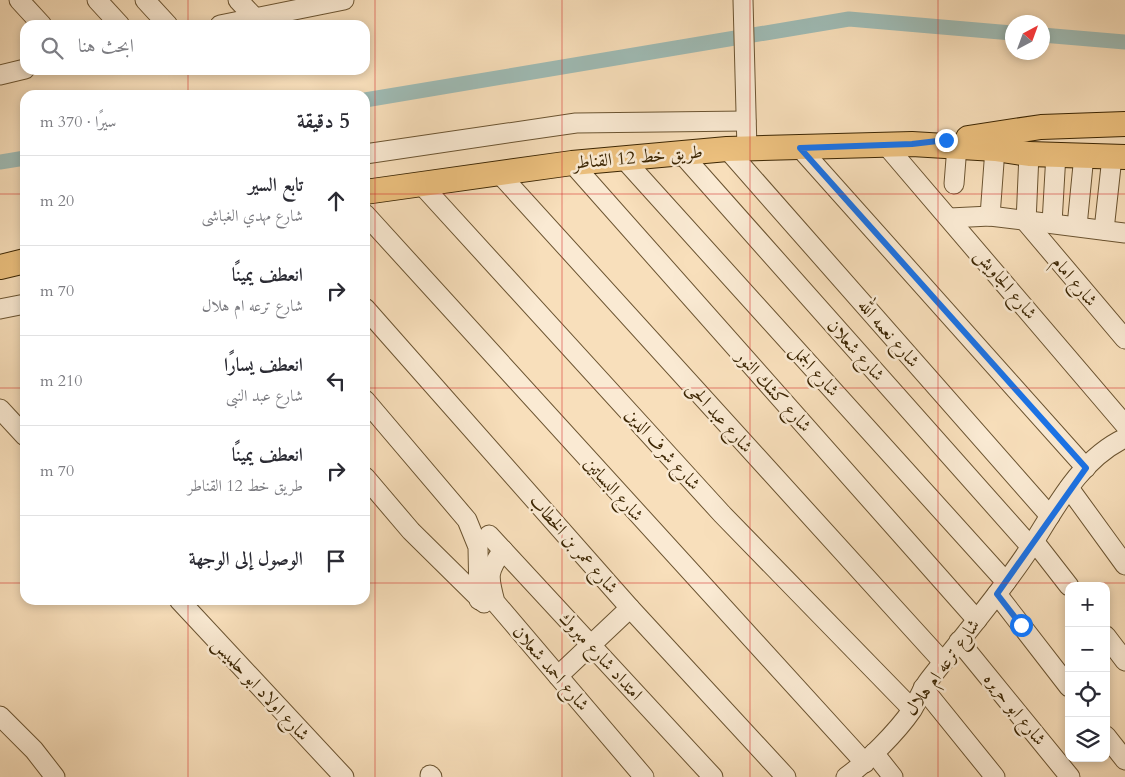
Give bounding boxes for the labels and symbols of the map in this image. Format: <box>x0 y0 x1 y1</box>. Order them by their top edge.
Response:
north arrow <box>1005 15 1050 60</box>
route end <box>935 129 958 152</box>
street label: طريق خط 12 القناطر <box>570 139 704 176</box>
street label: شارع الجاويش <box>967 244 1043 326</box>
street label: شارع امام <box>1044 251 1103 314</box>
street label: شارع نعمه الله <box>850 292 927 374</box>
street label: شارع شعلان <box>820 314 890 388</box>
street label: شارع الجمل <box>783 338 845 404</box>
street label: شارع كشك النور <box>727 343 817 439</box>
street label: شارع عبد الحى <box>679 376 758 460</box>
street label: شارع شرف الدين <box>617 403 706 497</box>
street label: شارع البساتين <box>576 452 649 528</box>
street label: شارع عمر بن الخطاب <box>522 489 624 601</box>
street label: امتداد شارع مبروك <box>552 607 648 707</box>
street label: شارع ترعه ام هلال <box>899 614 988 723</box>
route start <box>1010 614 1033 637</box>
street label: شارع احمد شعلان <box>505 620 595 718</box>
street label: شارع اولاد ابو حلميس <box>205 632 315 748</box>
street label: شارع ابو حريره <box>976 668 1052 752</box>

